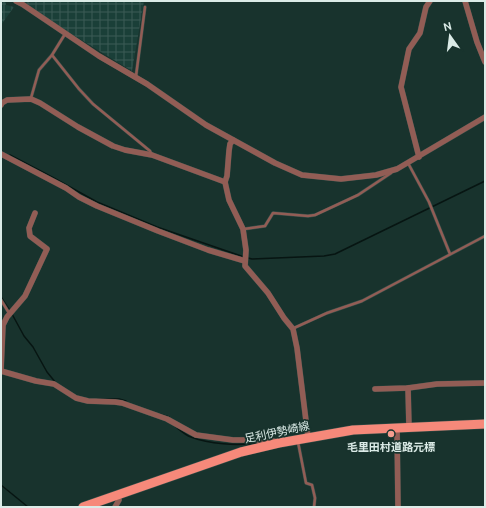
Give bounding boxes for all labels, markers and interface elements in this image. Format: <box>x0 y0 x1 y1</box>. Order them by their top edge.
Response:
north arrow <box>430 16 470 56</box>
text: N <box>442 19 453 33</box>
street label: 足利伊勢崎線 <box>243 419 311 445</box>
marker: 毛里田村道路元標 <box>386 429 396 439</box>
place label: 毛里田村道路元標 <box>347 441 435 453</box>

